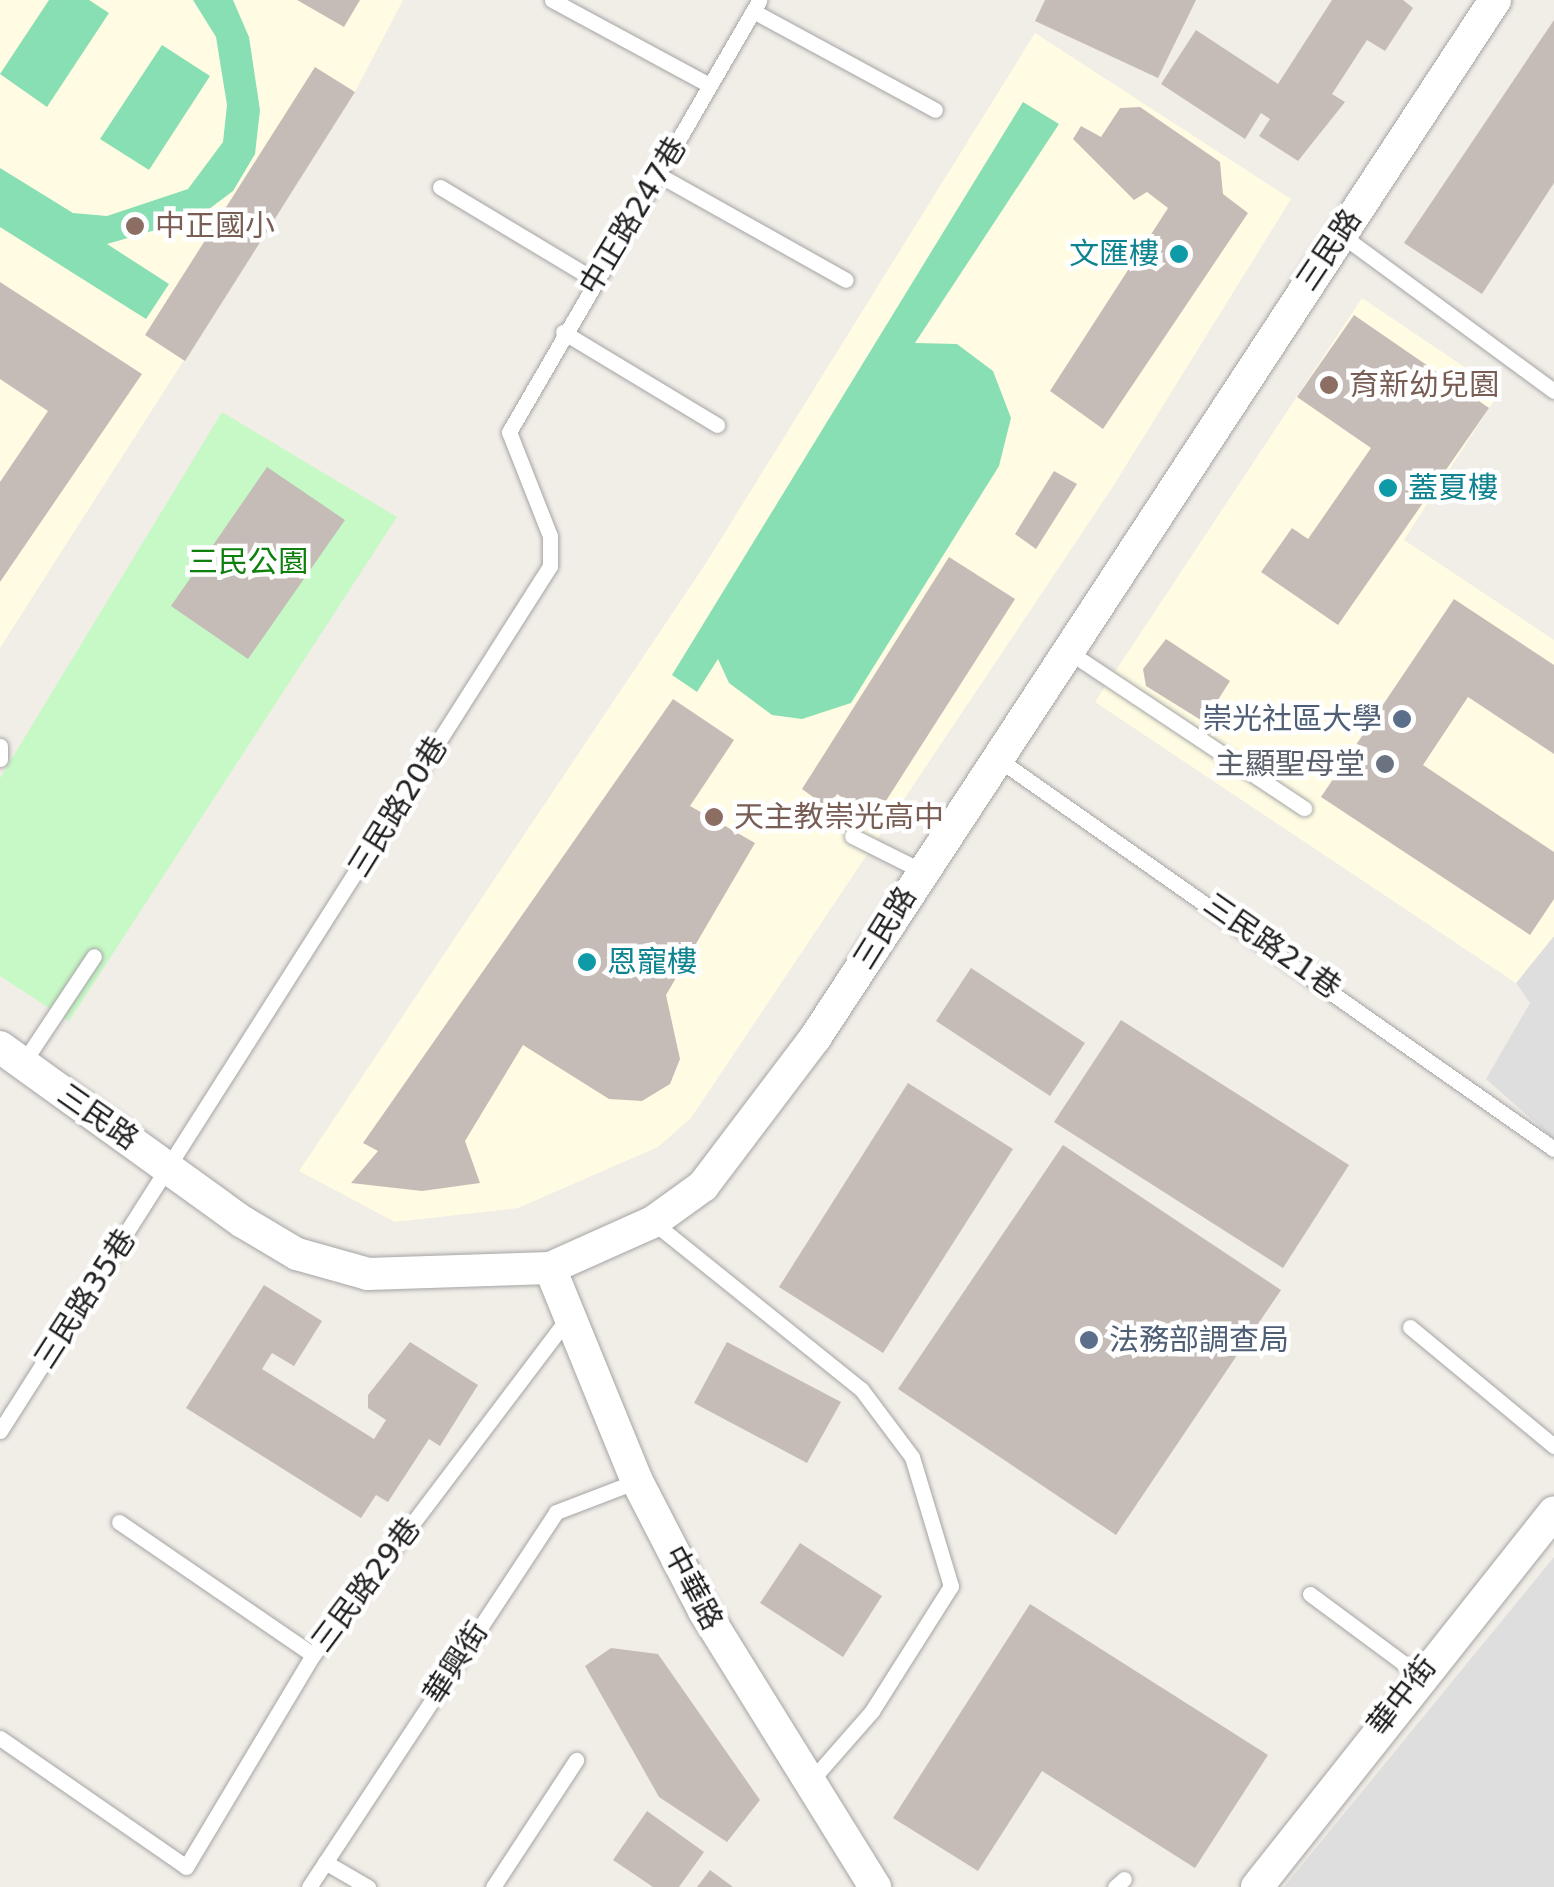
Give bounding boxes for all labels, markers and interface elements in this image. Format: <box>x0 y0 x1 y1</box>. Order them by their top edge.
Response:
street label: 中正路247巷 <box>572 131 694 301</box>
street label: 三民路 <box>1289 203 1369 297</box>
place label: 中正國小 <box>155 208 275 244</box>
marker: 中正國小 <box>124 215 146 237</box>
place label: 文匯樓 <box>1069 236 1159 272</box>
marker: 文匯樓 <box>1168 243 1190 265</box>
place label: 育新幼兒園 <box>1349 367 1499 403</box>
marker: 育新幼兒園 <box>1318 374 1340 396</box>
place label: 蓋夏樓 <box>1408 470 1498 506</box>
marker: 蓋夏樓 <box>1377 477 1399 499</box>
park label: 三民公園 <box>188 544 308 580</box>
place label: 崇光社區大學 <box>1202 701 1382 737</box>
marker: 崇光社區大學 <box>1391 708 1413 730</box>
street label: 三民路20巷 <box>341 730 455 884</box>
place label: 主顯聖母堂 <box>1215 746 1365 782</box>
marker: 主顯聖母堂 <box>1374 753 1396 775</box>
place label: 天主教崇光高中 <box>734 799 944 835</box>
marker: 天主教崇光高中 <box>703 806 725 828</box>
street label: 三民路 <box>846 880 924 976</box>
street label: 三民路21巷 <box>1197 886 1347 1006</box>
place label: 恩寵樓 <box>607 944 697 980</box>
marker: 恩寵樓 <box>576 951 598 973</box>
street label: 三民路 <box>51 1076 145 1158</box>
street label: 三民路35巷 <box>27 1223 143 1375</box>
place label: 法務部調查局 <box>1109 1322 1289 1358</box>
marker: 法務部調查局 <box>1078 1329 1100 1351</box>
street label: 三民路29巷 <box>304 1511 428 1659</box>
street label: 中華路 <box>656 1540 730 1636</box>
street label: 華興街 <box>416 1615 496 1711</box>
street label: 華中街 <box>1360 1649 1444 1743</box>

